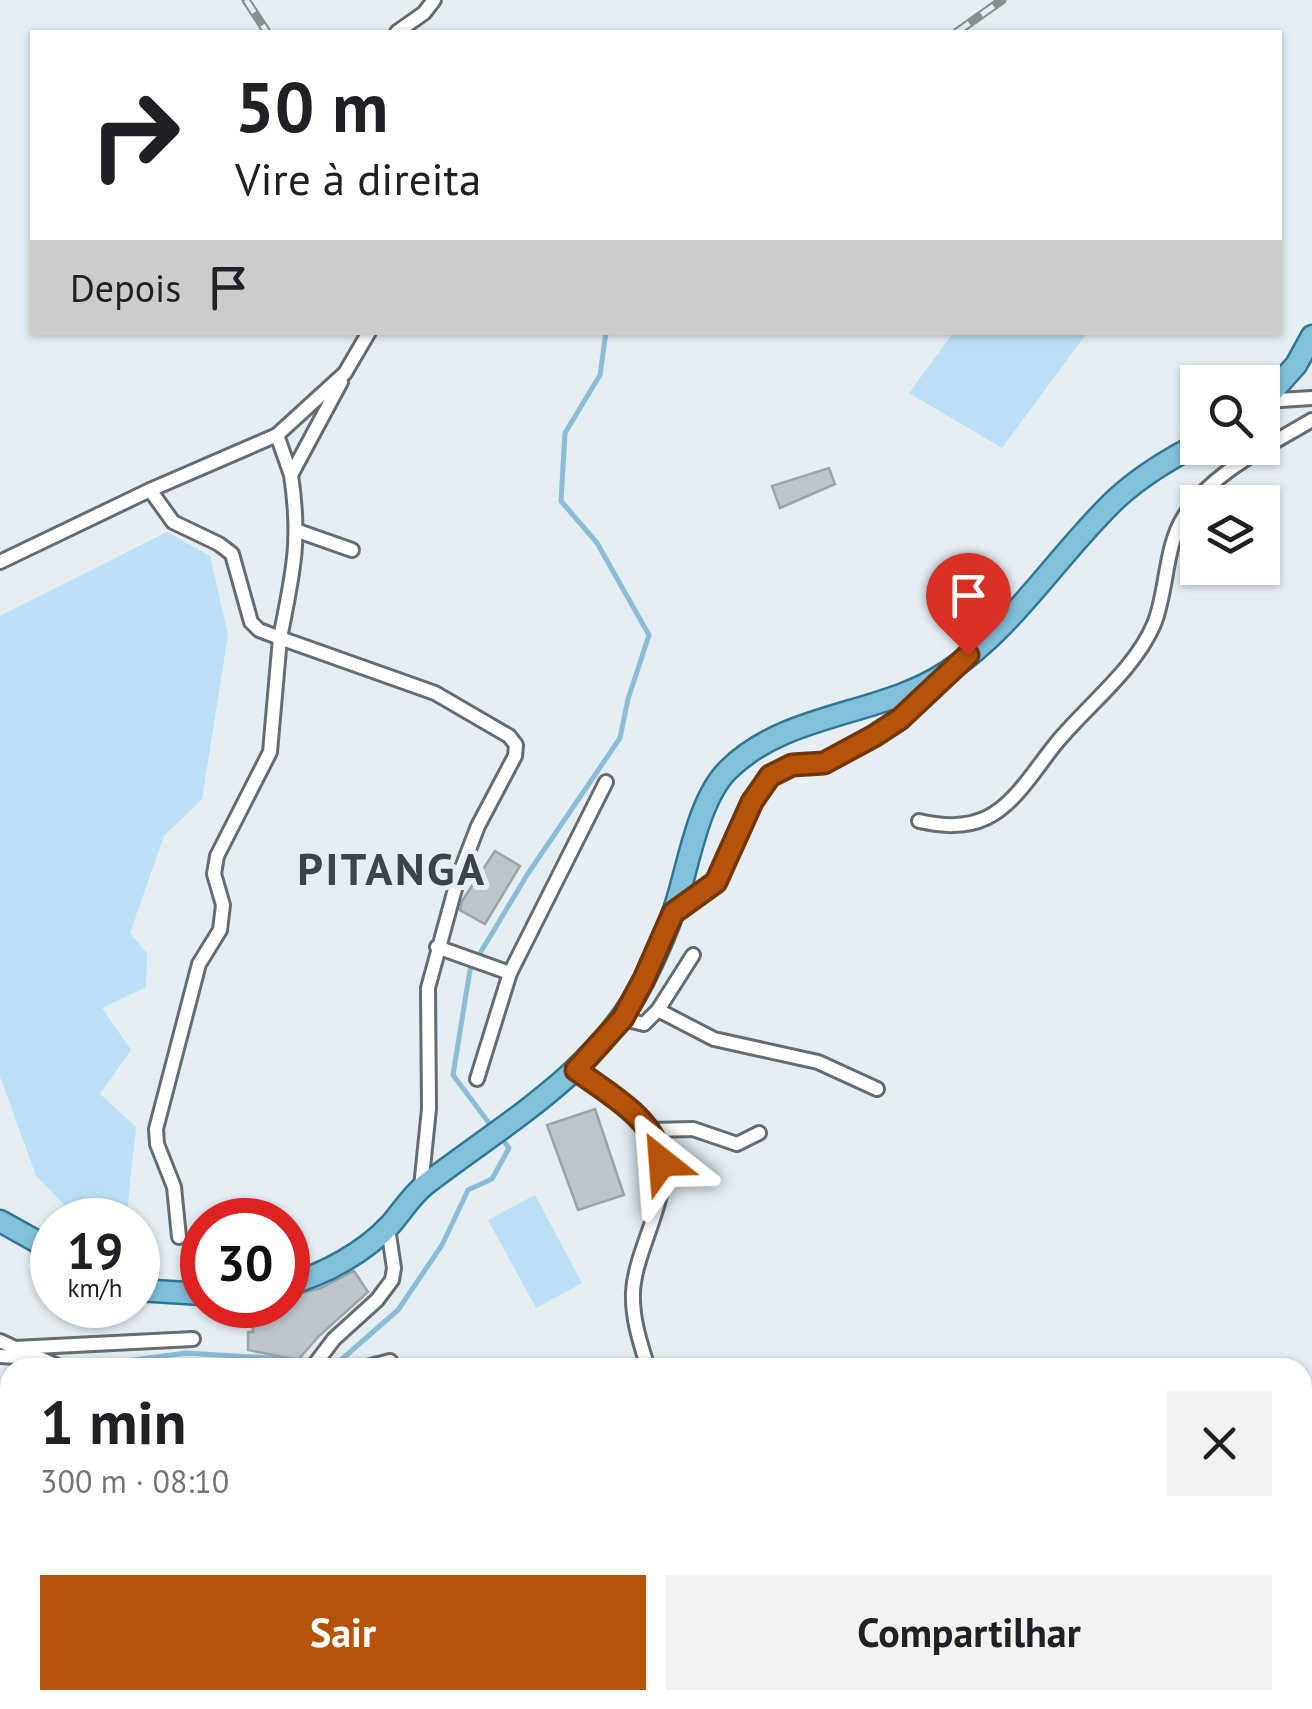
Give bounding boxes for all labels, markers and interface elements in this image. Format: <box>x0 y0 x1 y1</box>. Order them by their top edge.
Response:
text: 50 m <box>235 61 388 151</box>
icon: right <box>70 70 200 200</box>
text: Vire à direita <box>235 149 481 207</box>
icon: arrive <box>201 260 256 315</box>
text: Depois <box>70 263 181 312</box>
map controls <box>1180 365 1280 585</box>
button: search <box>1180 365 1280 465</box>
button: layers <box>1180 485 1280 585</box>
pin <box>926 553 1011 656</box>
icon: arrive <box>941 568 996 623</box>
district label: PITANGA <box>297 839 487 897</box>
position arrow <box>610 1110 714 1214</box>
speed limit sign: 30 <box>180 1198 310 1328</box>
text: 19 <box>67 1218 123 1283</box>
text: km/h <box>68 1272 122 1304</box>
text: 1 min <box>40 1383 186 1461</box>
button: close <box>1167 1391 1272 1496</box>
text: 300 m · 08:10 <box>40 1460 229 1502</box>
button: Sair <box>40 1575 646 1690</box>
button: Compartilhar <box>666 1575 1272 1690</box>

